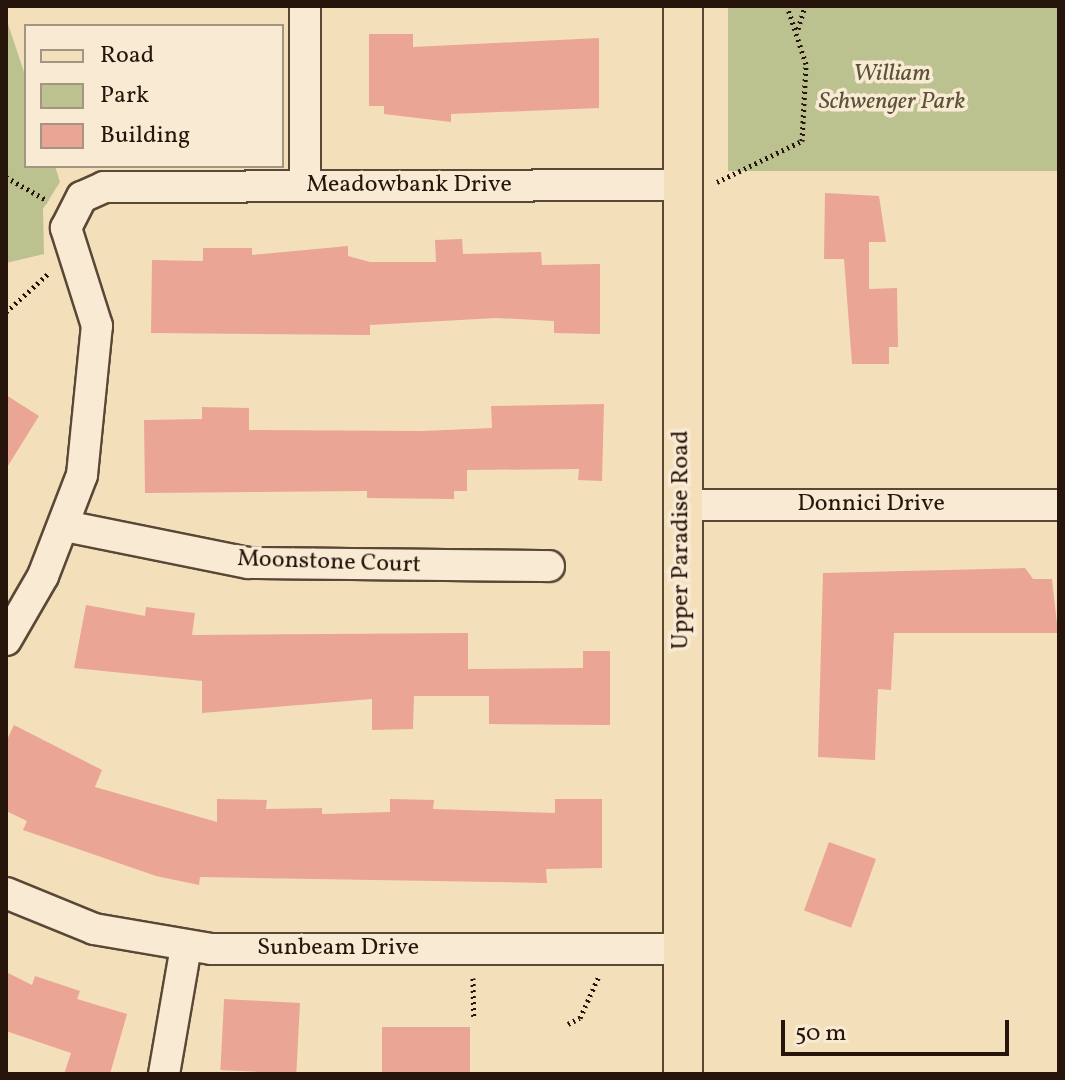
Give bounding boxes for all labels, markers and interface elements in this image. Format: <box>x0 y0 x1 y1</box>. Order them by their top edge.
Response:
legend <box>24 24 284 168</box>
text: Road <box>100 39 154 73</box>
park label: William Schwenger Park <box>819 61 965 117</box>
text: Park <box>100 79 149 113</box>
text: Building <box>100 119 190 153</box>
street label: Meadowbank Drive <box>306 172 512 200</box>
street label: Upper Paradise Road <box>668 430 696 650</box>
street label: Donnici Drive <box>797 491 945 519</box>
street label: Moonstone Court <box>237 545 421 581</box>
street label: Sunbeam Drive <box>257 935 419 963</box>
scale bar <box>785 1004 1013 1054</box>
text: 50 m <box>795 1017 847 1051</box>

